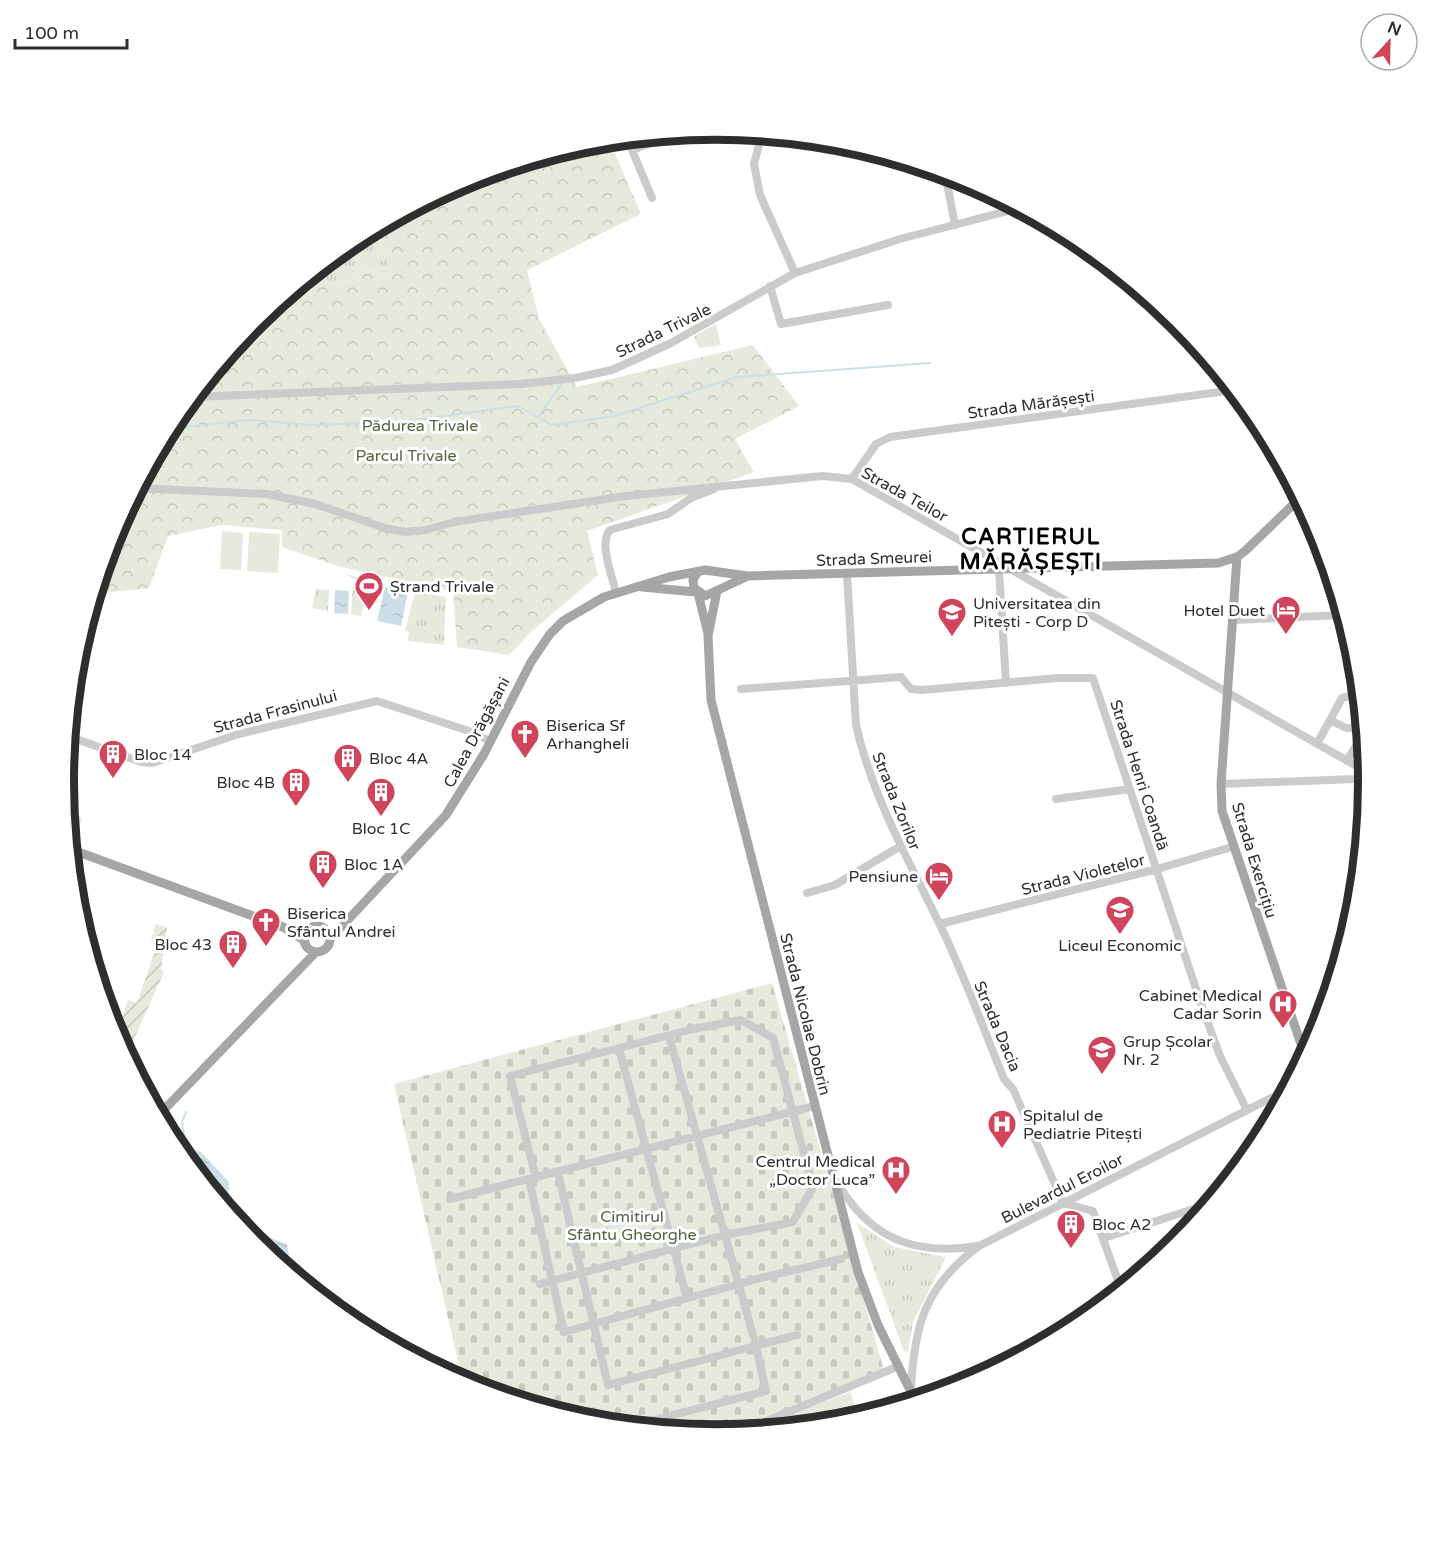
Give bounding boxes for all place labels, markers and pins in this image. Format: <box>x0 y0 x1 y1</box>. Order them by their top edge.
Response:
sports icon: Ștrand Trivale <box>353 570 385 612</box>
place label: Ștrand Trivale <box>390 577 494 597</box>
place label: Universitatea din Pitești - Corp D <box>973 594 1101 632</box>
hotel icon: Hotel Duet <box>1270 594 1302 636</box>
school or university icon: Universitatea din Pitești - Corp D <box>936 596 968 638</box>
place label: Hotel Duet <box>1183 601 1265 621</box>
place label: Biserica Sf Arhangheli <box>546 716 629 754</box>
church icon: Biserica Sf Arhangheli <box>509 718 541 760</box>
building icon: Bloc 14 <box>97 738 129 780</box>
building icon: Bloc 4A <box>332 742 364 784</box>
place label: Bloc 14 <box>134 745 191 765</box>
place label: Bloc 4A <box>369 749 428 769</box>
building icon: Bloc 4B <box>280 766 312 808</box>
place label: Bloc 4B <box>216 773 275 793</box>
building icon: Bloc 1C <box>365 776 397 818</box>
place label: Bloc 1C <box>352 819 410 839</box>
building icon: Bloc 1A <box>307 848 339 890</box>
place label: Bloc 1A <box>344 855 403 875</box>
hotel icon: Pensiune <box>923 860 955 902</box>
place label: Pensiune <box>848 867 918 887</box>
school or university icon: Liceul Economic <box>1104 894 1136 936</box>
place label: Biserica Sfântul Andrei <box>287 904 395 942</box>
church icon: Biserica Sfântul Andrei <box>250 906 282 948</box>
building icon: Bloc 43 <box>217 928 249 970</box>
place label: Bloc 43 <box>155 935 212 955</box>
place label: Liceul Economic <box>1058 936 1182 956</box>
place label: Cabinet Medical Cadar Sorin <box>1139 986 1262 1024</box>
hospital icon: Cabinet Medical Cadar Sorin <box>1267 988 1299 1030</box>
place label: Grup Școlar Nr. 2 <box>1123 1032 1213 1070</box>
school or university icon: Grup Școlar Nr. 2 <box>1086 1034 1118 1076</box>
place label: Spitalul de Pediatrie Pitești <box>1023 1106 1142 1144</box>
hospital icon: Spitalul de Pediatrie Pitești <box>986 1108 1018 1150</box>
place label: Centrul Medical „Doctor Luca” <box>756 1152 875 1190</box>
hospital icon: Centrul Medical „Doctor Luca” <box>880 1154 912 1196</box>
building icon: Bloc A2 <box>1055 1208 1087 1250</box>
place label: Bloc A2 <box>1092 1215 1151 1235</box>

